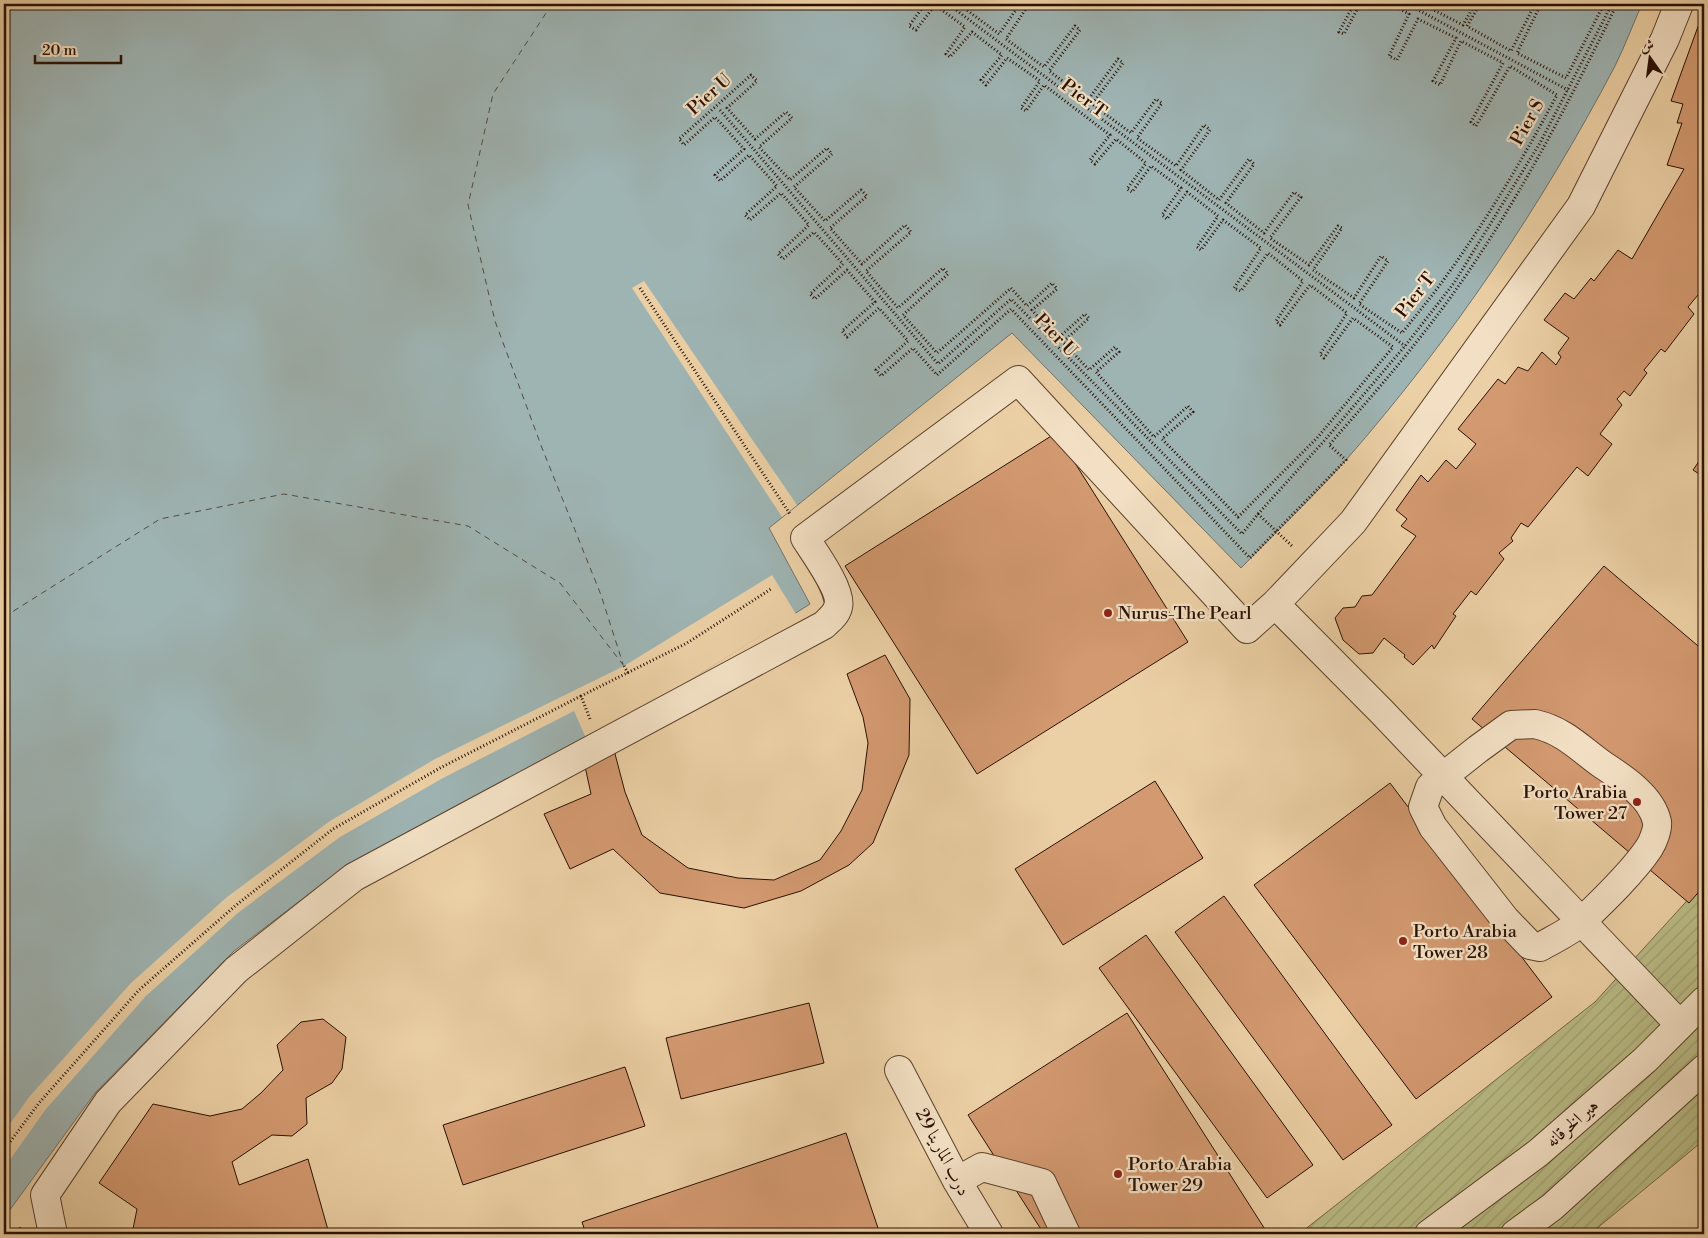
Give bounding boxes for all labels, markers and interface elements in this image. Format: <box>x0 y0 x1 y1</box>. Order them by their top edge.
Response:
scale bar <box>35 32 121 64</box>
north arrow <box>1626 32 1676 82</box>
text: ش <box>1638 36 1656 57</box>
text: 20 m <box>42 41 77 60</box>
street label: Pier U <box>682 68 737 120</box>
street label: Pier T <box>1056 74 1111 123</box>
street label: Pier S <box>1505 95 1549 149</box>
street label: Pier T <box>1390 268 1441 323</box>
street label: Pier U <box>1029 309 1083 363</box>
place label: Nurus-The Pearl <box>1118 602 1252 625</box>
marker: Nurus-The Pearl <box>1102 607 1114 619</box>
place label: Porto Arabia Tower 27 <box>1523 781 1628 825</box>
marker: Porto Arabia Tower 27 <box>1631 796 1643 808</box>
place label: Porto Arabia Tower 28 <box>1413 920 1518 964</box>
marker: Porto Arabia Tower 28 <box>1397 935 1409 947</box>
street label: هير الخرقانه <box>1541 1094 1604 1153</box>
street label: درب المارينا 29 <box>910 1104 975 1200</box>
place label: Porto Arabia Tower 29 <box>1128 1153 1233 1197</box>
marker: Porto Arabia Tower 29 <box>1112 1168 1124 1180</box>

